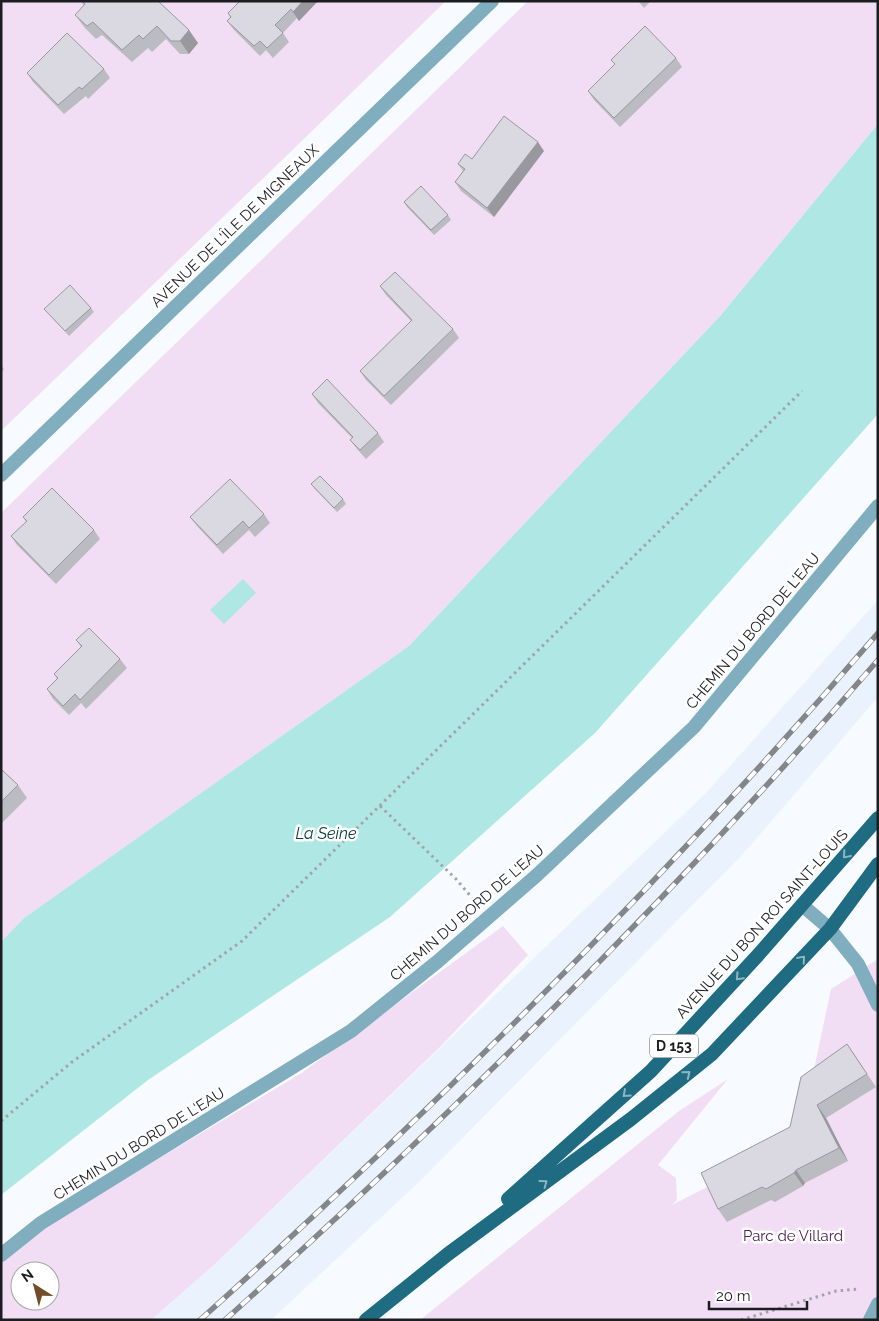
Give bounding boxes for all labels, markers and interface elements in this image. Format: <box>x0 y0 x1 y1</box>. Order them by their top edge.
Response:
street label: AVENUE DE L'ÎLE DE MIGNEAUX <box>147 141 323 311</box>
street label: CHEMIN DU BORD DE L'EAU <box>682 549 824 713</box>
water label: La Seine <box>296 824 357 843</box>
street label: AVENUE DU BON ROI SAINT-LOUIS <box>672 826 852 1022</box>
street label: CHEMIN DU BORD DE L'EAU <box>386 841 548 985</box>
one-way arrow <box>843 849 852 858</box>
one-way arrow <box>796 956 805 965</box>
one-way arrow <box>736 971 745 980</box>
road number: D 153 <box>650 1034 698 1058</box>
one-way arrow <box>681 1071 691 1080</box>
street label: CHEMIN DU BORD DE L'EAU <box>50 1084 228 1204</box>
one-way arrow <box>622 1088 631 1097</box>
one-way arrow <box>538 1180 548 1189</box>
park label: Parc de Villard <box>743 1227 843 1245</box>
north arrow <box>10 1261 60 1311</box>
text: N <box>18 1266 36 1285</box>
scale bar <box>709 1278 806 1310</box>
text: 20 m <box>716 1287 751 1305</box>

